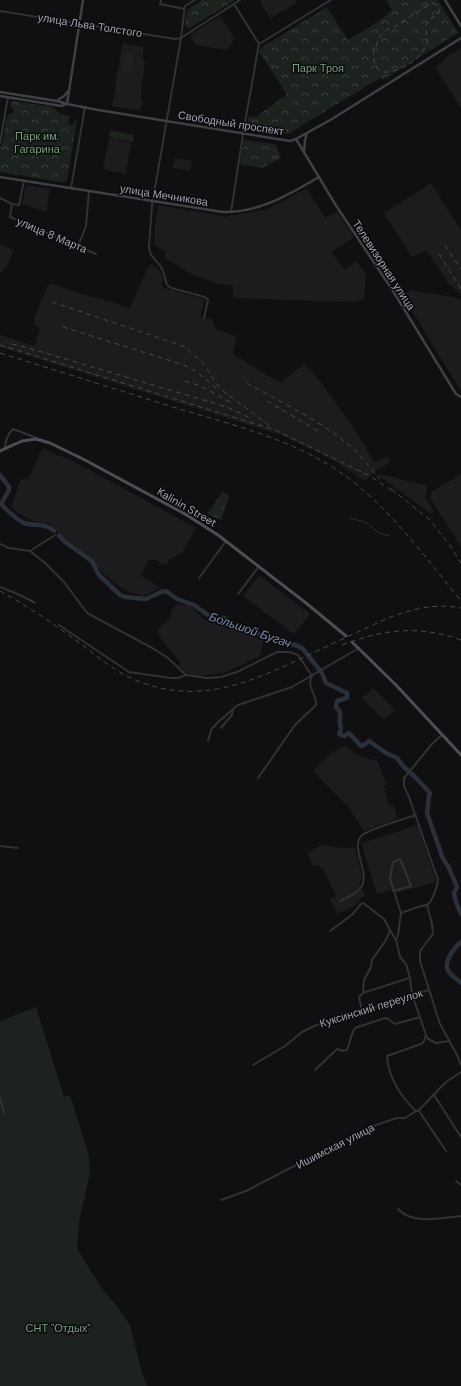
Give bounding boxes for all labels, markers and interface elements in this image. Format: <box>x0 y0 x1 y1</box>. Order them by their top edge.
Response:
street label: улица Льва Толстого <box>37 10 143 40</box>
park label: Парк Троя <box>292 61 344 75</box>
street label: Свободный проспект <box>177 108 285 138</box>
park label: Парк им. Гагарина <box>14 129 61 156</box>
street label: улица Мечникова <box>119 181 210 209</box>
street label: улица 8 Марта <box>15 214 90 256</box>
street label: Телевизорная улица <box>350 217 419 314</box>
street label: Kalinin Street <box>155 484 219 530</box>
water label: Большой Бугач <box>207 609 293 651</box>
street label: Куксинский переулок <box>318 986 424 1030</box>
street label: Ишимская улица <box>293 1120 377 1172</box>
park label: СНТ "Отдых" <box>26 1321 91 1335</box>

